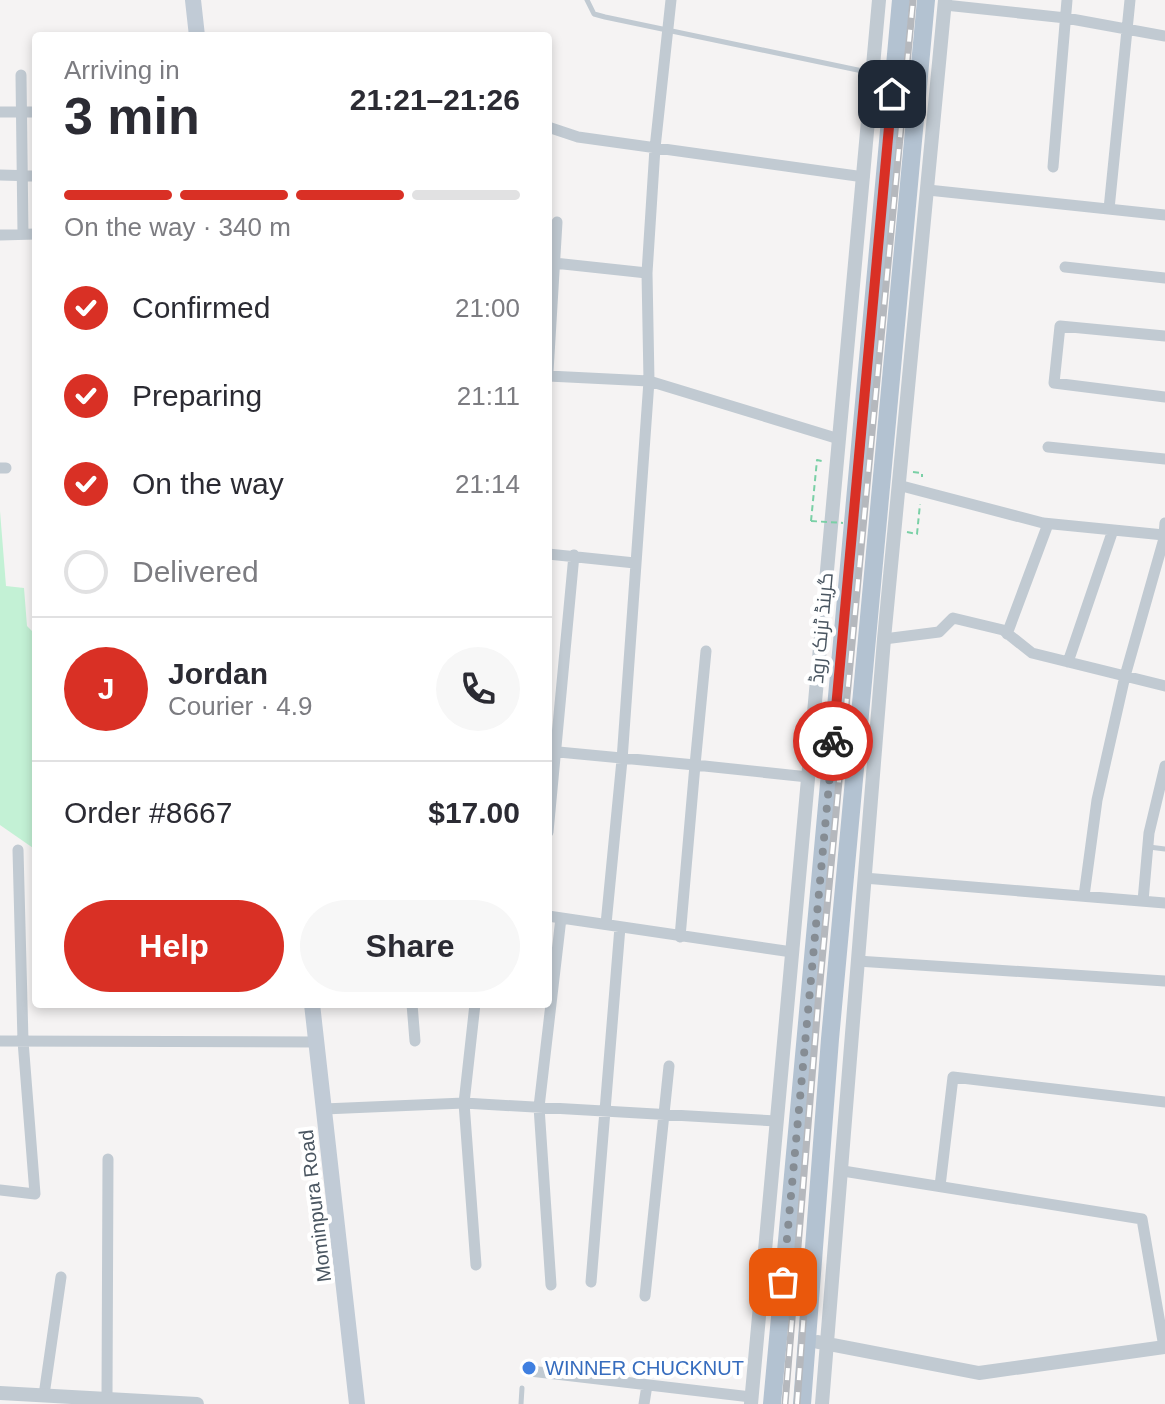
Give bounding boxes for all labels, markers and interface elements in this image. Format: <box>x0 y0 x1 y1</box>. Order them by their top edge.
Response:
text: Arriving in <box>64 55 180 85</box>
pin <box>858 60 926 128</box>
icon: home <box>870 72 914 116</box>
text: 21:21–21:26 <box>350 83 520 116</box>
text: 3 min <box>64 87 200 145</box>
text: On the way · 340 m <box>64 212 291 242</box>
icon: check <box>64 286 108 330</box>
text: Confirmed <box>132 291 270 324</box>
text: 21:00 <box>455 293 520 323</box>
icon: check <box>64 374 108 418</box>
text: Preparing <box>132 379 262 412</box>
text: 21:11 <box>457 381 520 411</box>
icon: check <box>64 462 108 506</box>
text: On the way <box>132 467 284 500</box>
text: 21:14 <box>455 469 520 499</box>
text: Delivered <box>132 555 259 588</box>
street label: گرینڈ ٹرنک روڈ <box>805 572 838 685</box>
button: phone <box>436 647 520 731</box>
text: Jordan <box>168 657 268 690</box>
text: J <box>98 672 114 705</box>
text: Courier · 4.9 <box>168 691 313 721</box>
courier <box>793 701 873 781</box>
icon: bike <box>811 719 855 763</box>
text: Order #8667 <box>64 796 232 829</box>
text: $17.00 <box>428 796 520 829</box>
button: Help <box>64 900 284 992</box>
button: Share <box>300 900 520 992</box>
street label: Mominpura Road <box>295 1129 335 1283</box>
pin <box>749 1248 817 1316</box>
icon: bag <box>761 1260 805 1304</box>
place label: WINNER CHUCKNUT <box>545 1357 744 1379</box>
marker: WINNER CHUCKNUT <box>520 1359 538 1377</box>

